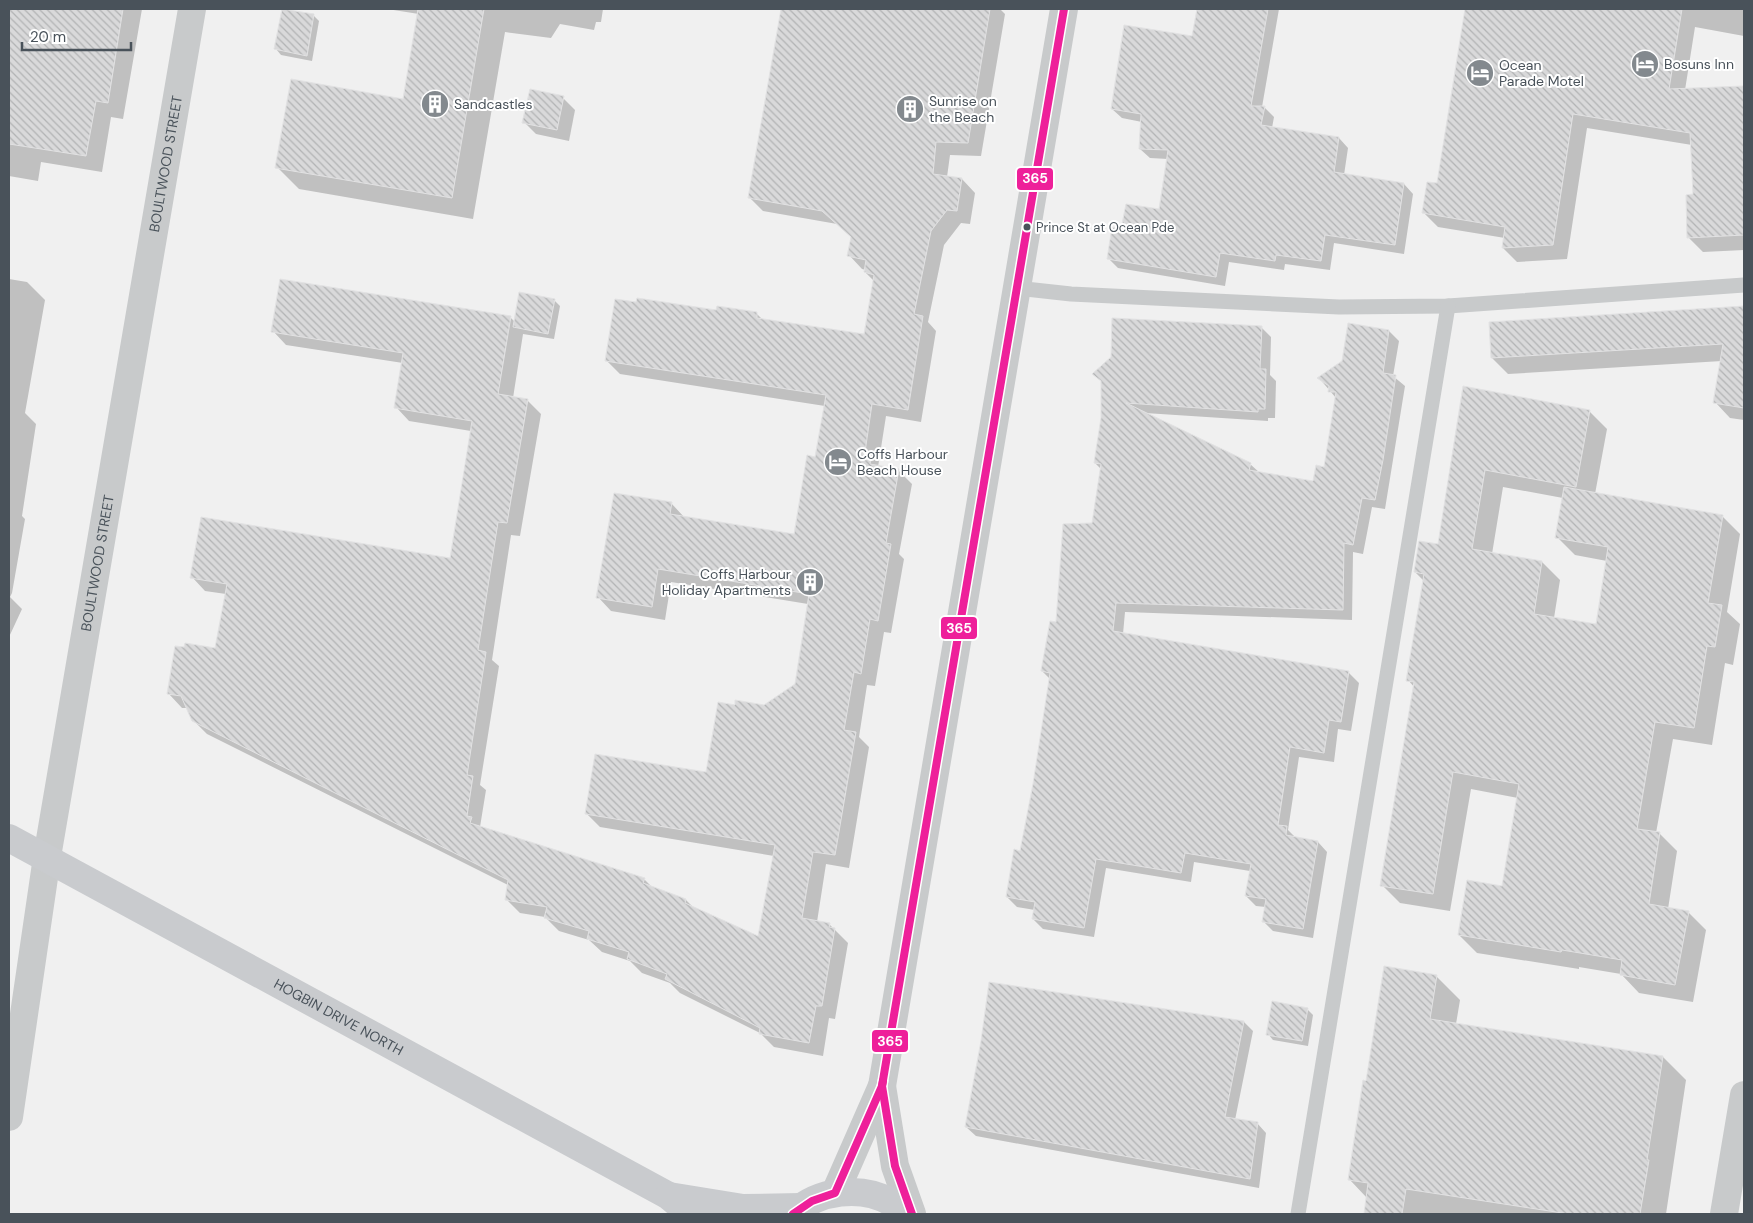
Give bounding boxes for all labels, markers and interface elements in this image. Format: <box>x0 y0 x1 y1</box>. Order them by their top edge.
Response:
scale bar <box>22 20 131 52</box>
text: 20 m <box>30 27 66 47</box>
hotel icon: Bosuns Inn <box>1630 49 1660 79</box>
place label: Bosuns Inn <box>1664 55 1734 73</box>
place label: Ocean Parade Motel <box>1499 56 1584 90</box>
hotel icon: Ocean Parade Motel <box>1465 58 1495 88</box>
building icon: Sandcastles <box>420 89 450 119</box>
place label: Sunrise on the Beach <box>929 92 997 126</box>
street label: BOULTWOOD STREET <box>145 94 186 233</box>
building icon: Sunrise on the Beach <box>895 94 925 124</box>
place label: Sandcastles <box>454 95 532 113</box>
line badge: 365 <box>1016 167 1054 191</box>
text: 365 <box>1022 169 1048 187</box>
place label: Prince St at Ocean Pde <box>1036 219 1174 236</box>
marker: Prince St at Ocean Pde <box>1022 222 1032 232</box>
place label: Coffs Harbour Beach House <box>857 445 948 479</box>
hotel icon: Coffs Harbour Beach House <box>823 447 853 477</box>
street label: BOULTWOOD STREET <box>77 493 118 633</box>
place label: Coffs Harbour Holiday Apartments <box>662 565 791 599</box>
building icon: Coffs Harbour Holiday Apartments <box>795 567 825 597</box>
line badge: 365 <box>940 616 978 640</box>
text: 365 <box>946 619 972 637</box>
street label: HOGBIN DRIVE NORTH <box>271 974 407 1059</box>
line badge: 365 <box>871 1029 909 1053</box>
text: 365 <box>877 1032 903 1050</box>

